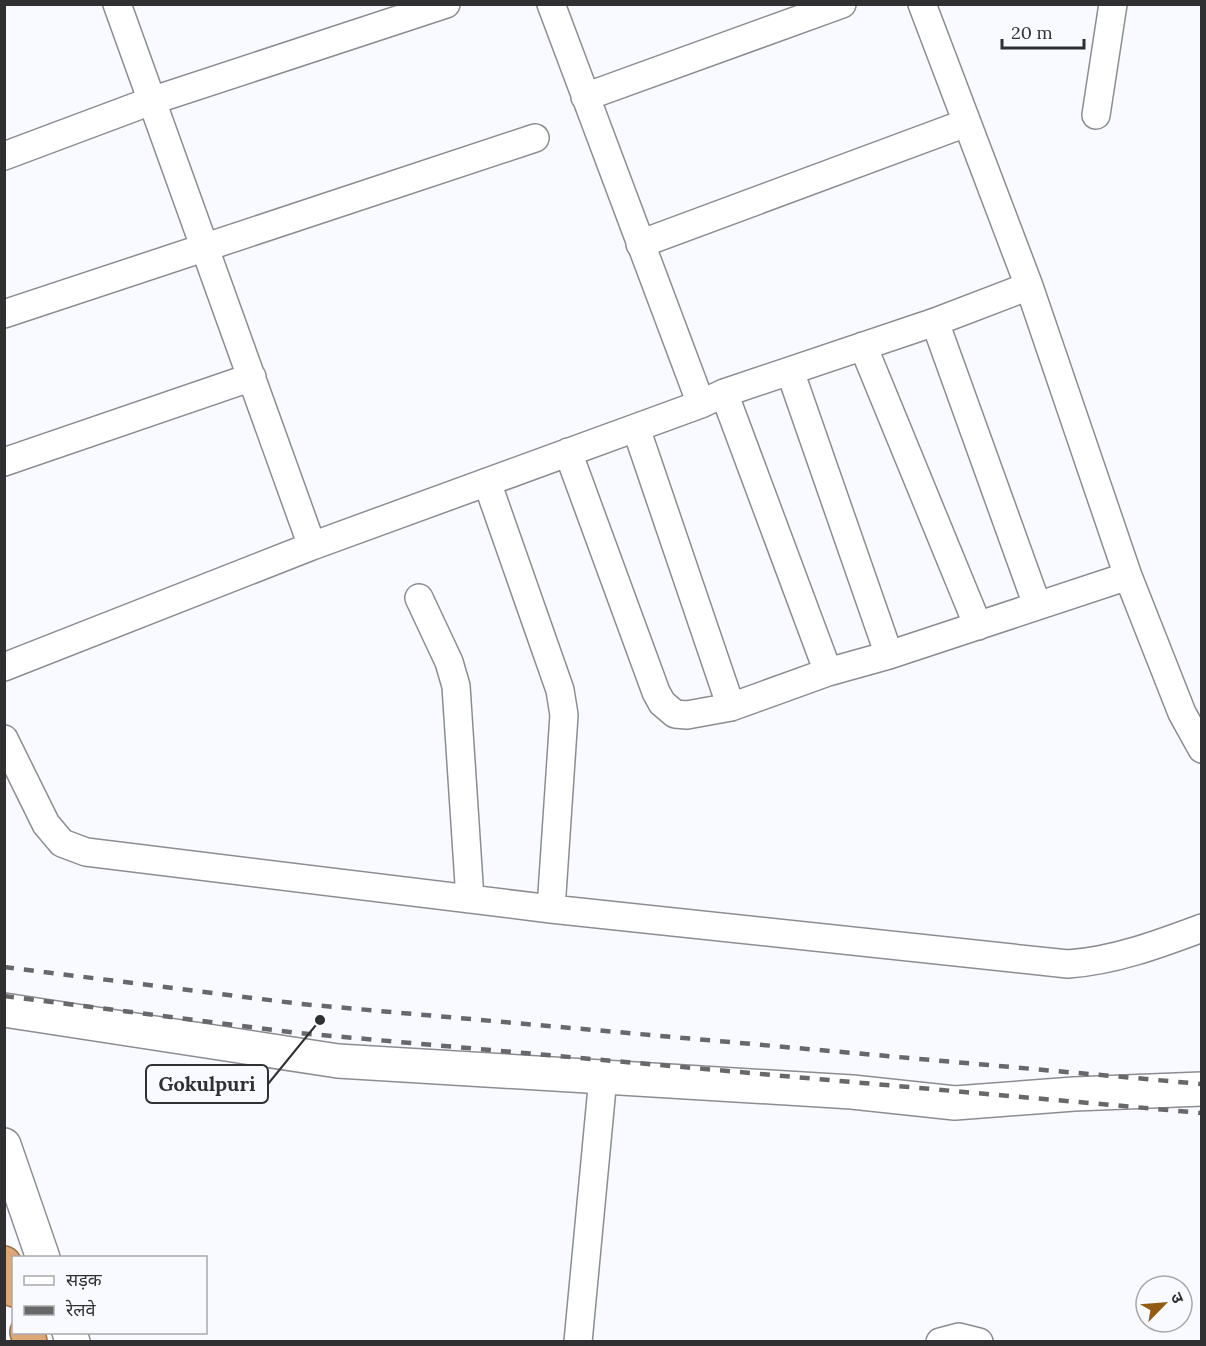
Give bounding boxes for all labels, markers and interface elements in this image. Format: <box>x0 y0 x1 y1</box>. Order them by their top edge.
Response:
scale bar <box>1002 12 1084 50</box>
text: 20 m <box>1011 21 1053 44</box>
callout: Gokulpuri <box>146 1065 268 1103</box>
text: Gokulpuri <box>158 1071 256 1096</box>
legend <box>12 1256 207 1334</box>
text: सड़क <box>66 1268 103 1291</box>
north arrow <box>1134 1274 1194 1334</box>
text: उ <box>1167 1289 1189 1307</box>
text: रेलवे <box>65 1298 97 1321</box>

